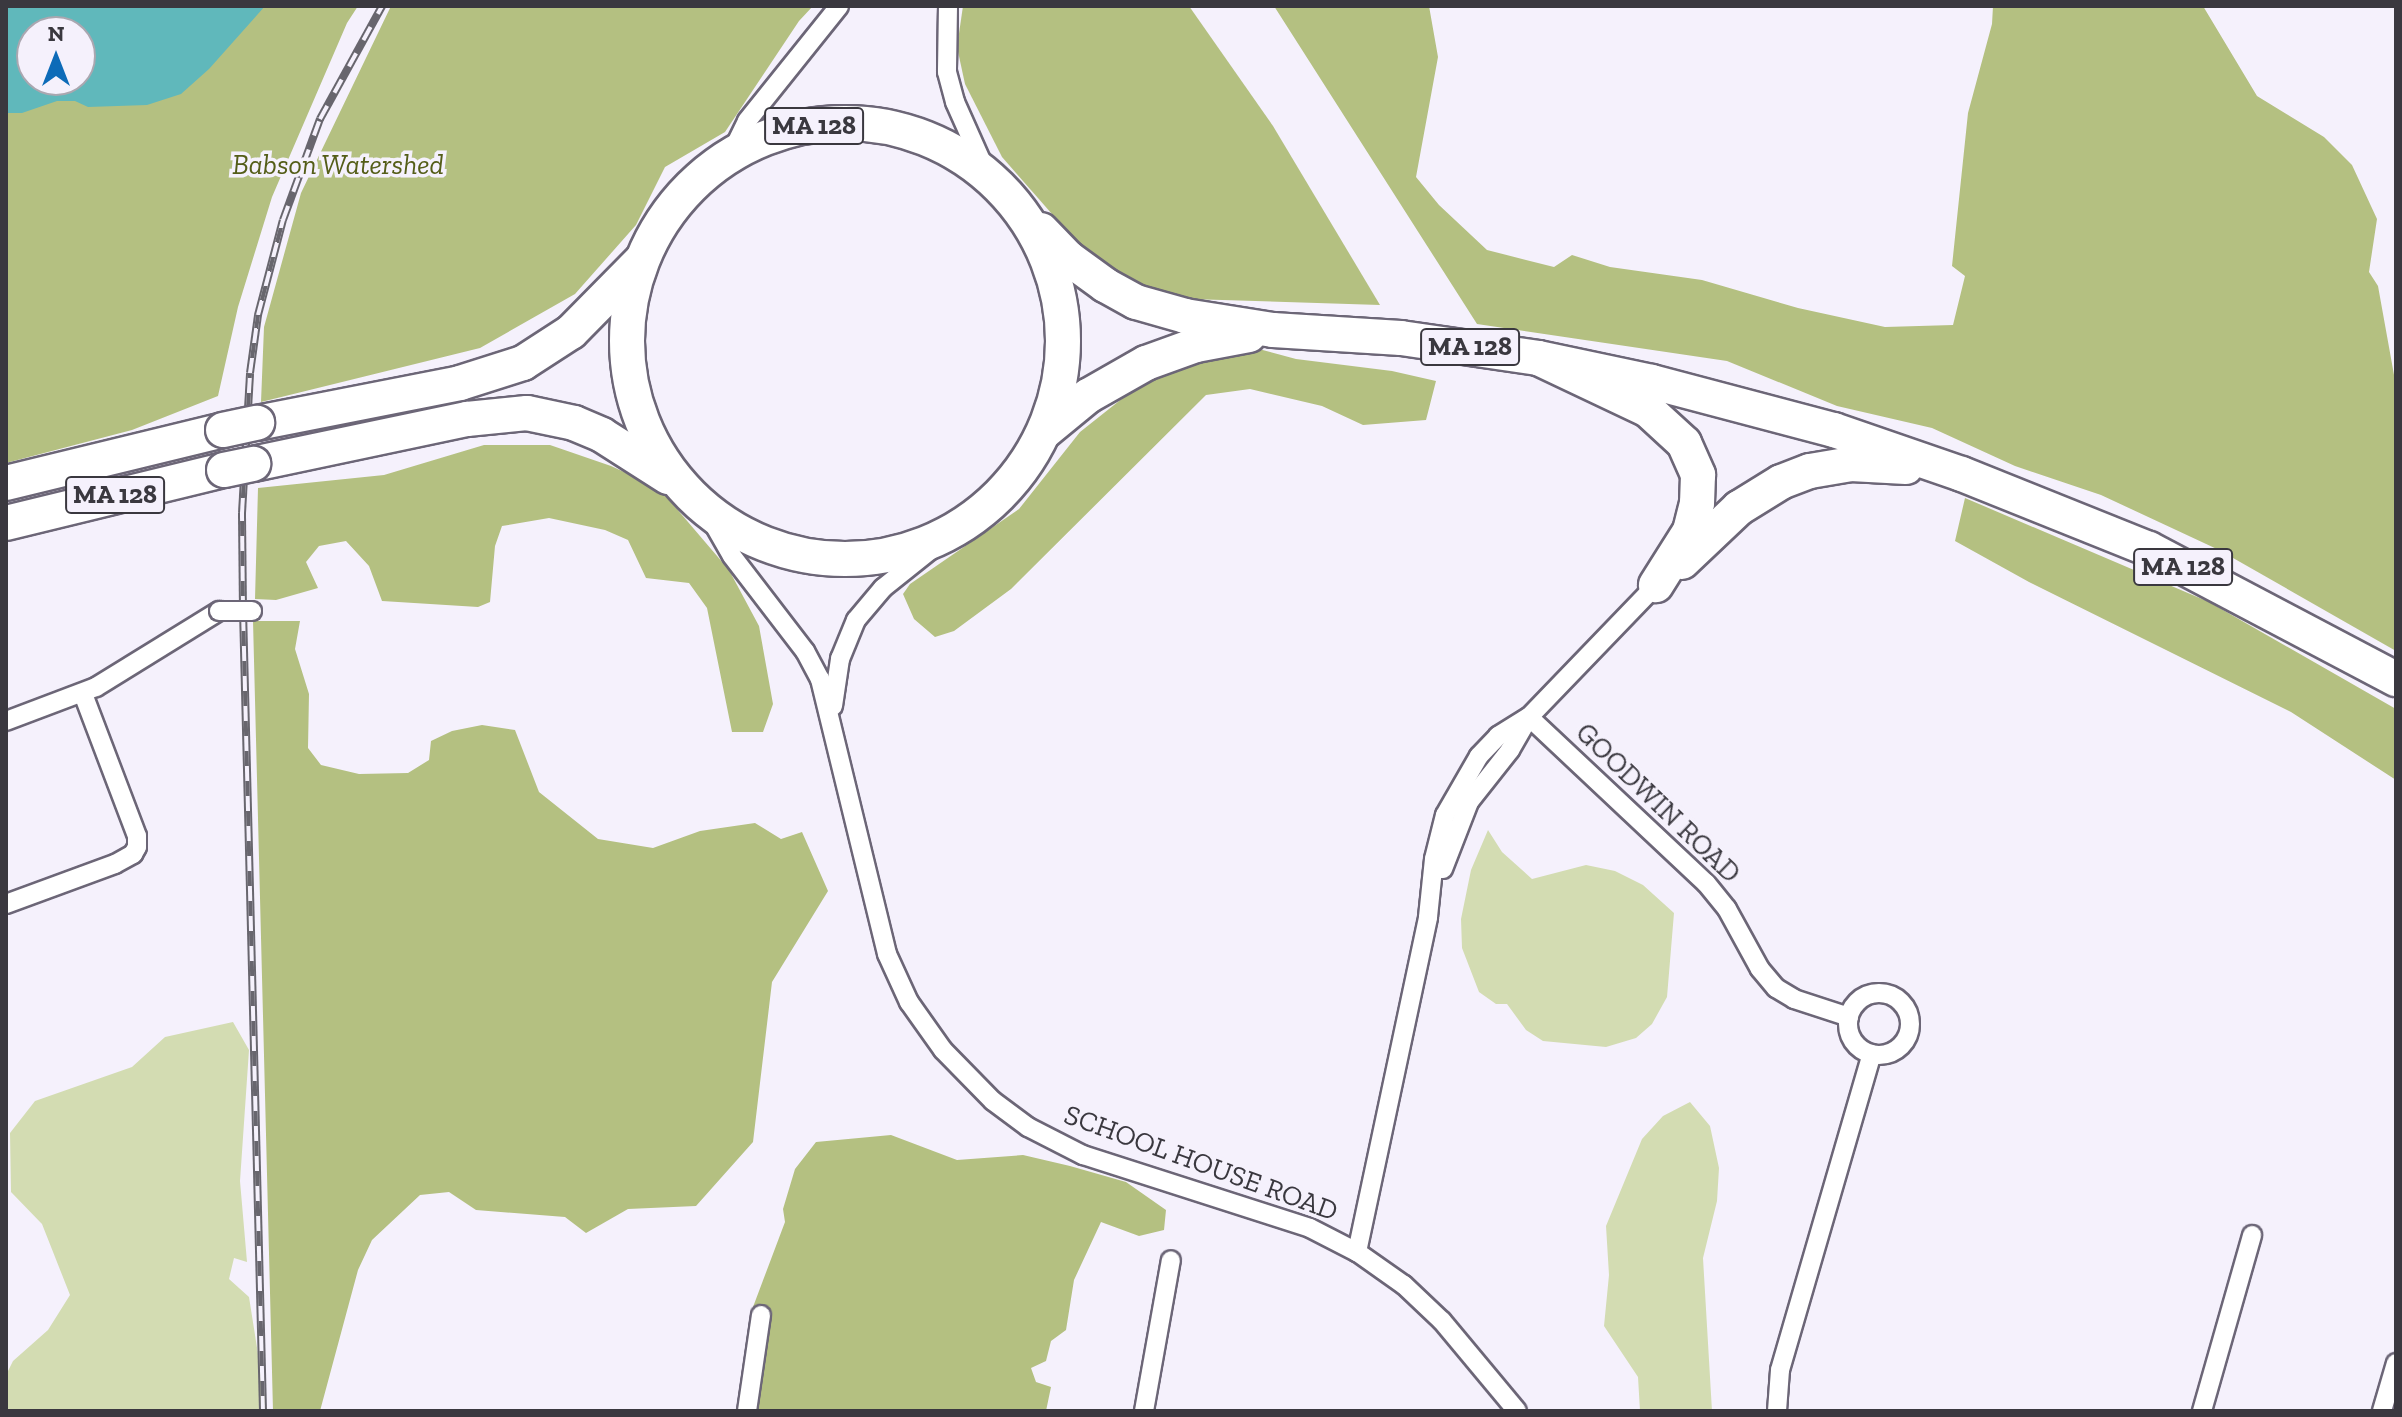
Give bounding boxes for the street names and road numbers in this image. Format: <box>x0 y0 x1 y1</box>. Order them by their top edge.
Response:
road number: MA 128 <box>762 104 866 148</box>
road number: MA 128 <box>1418 325 1522 369</box>
road number: MA 128 <box>63 473 167 517</box>
road number: MA 128 <box>2131 545 2235 589</box>
street label: GOODWIN ROAD <box>1569 716 1747 890</box>
street label: SCHOOL HOUSE ROAD <box>1059 1098 1343 1228</box>

